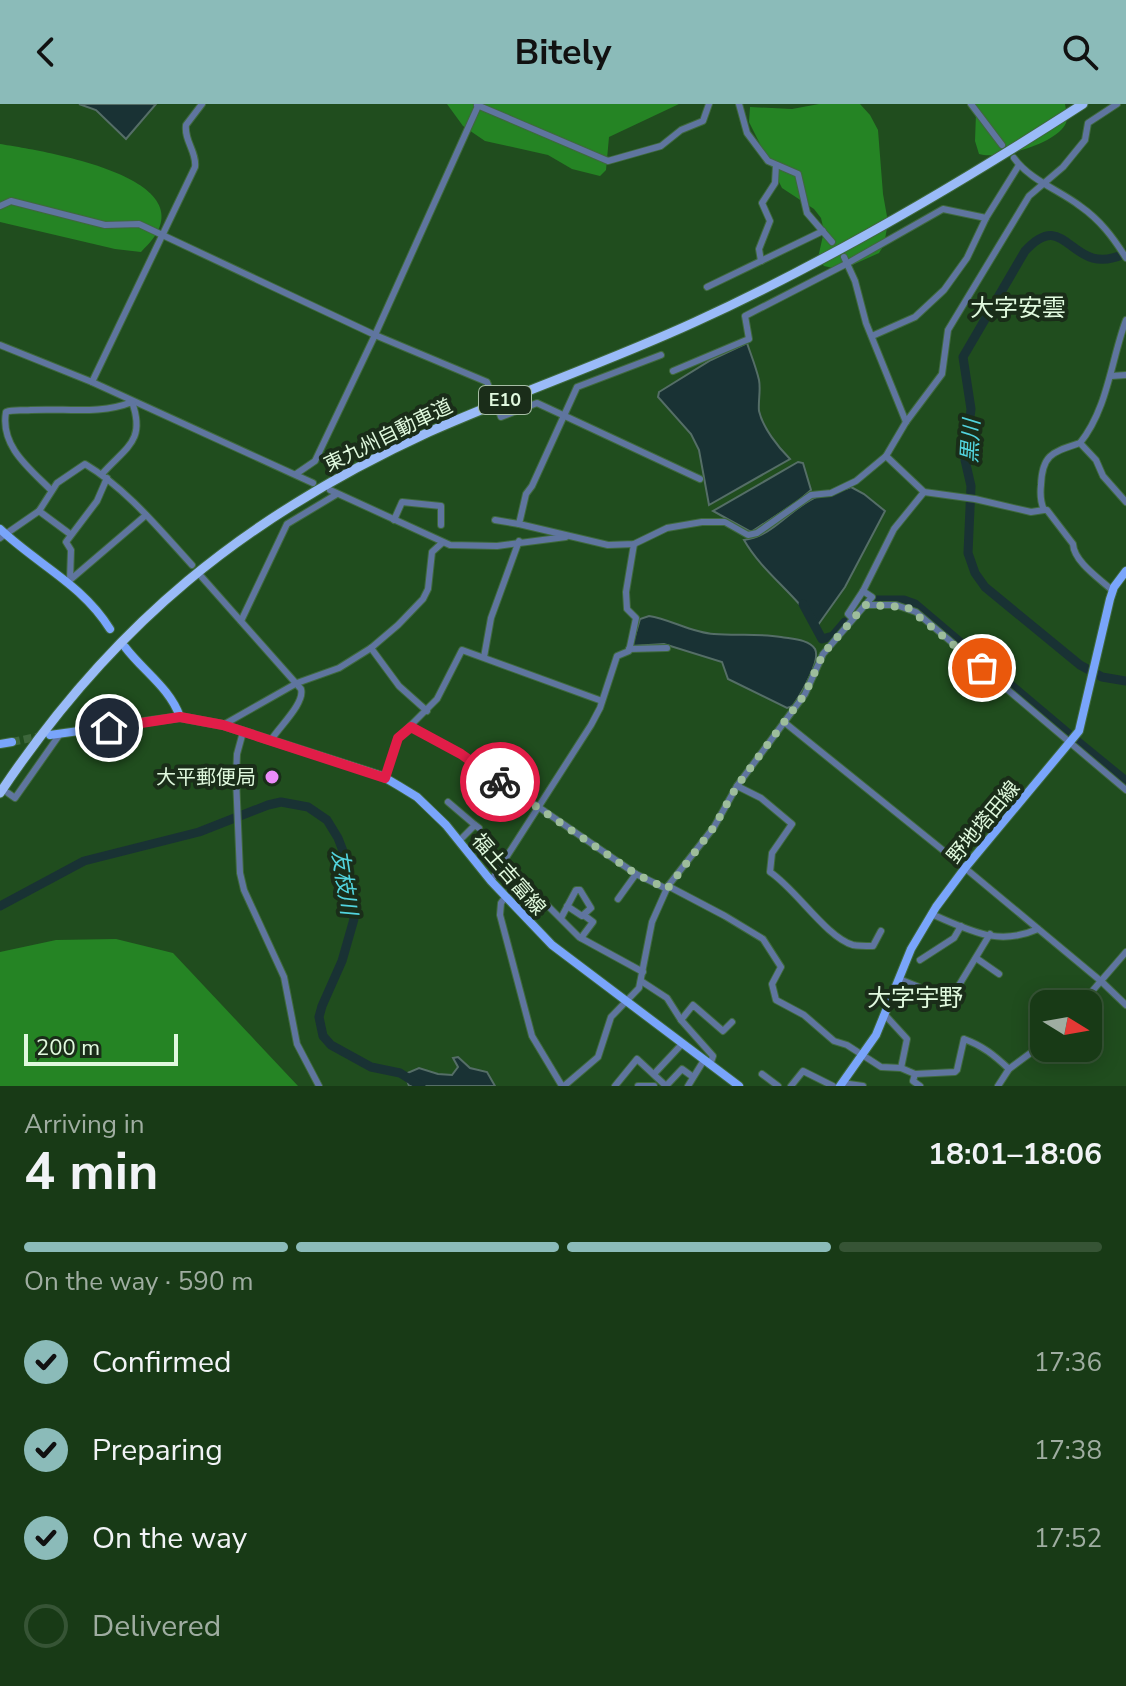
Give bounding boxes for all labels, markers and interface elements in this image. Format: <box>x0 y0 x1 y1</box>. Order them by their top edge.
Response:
text: Bitely <box>514 28 612 77</box>
icon: back <box>24 30 68 74</box>
icon: search <box>1058 30 1102 74</box>
district label: 大字安雲 <box>970 292 1066 324</box>
road number: E10 <box>479 386 531 414</box>
street label: 東九州自動車道 <box>319 393 457 478</box>
water label: 黒川 <box>955 416 987 464</box>
pin <box>948 634 1016 702</box>
icon: bag <box>960 646 1004 690</box>
pin <box>75 694 143 762</box>
icon: home <box>87 706 131 750</box>
courier <box>460 742 540 822</box>
icon: bike <box>478 760 522 804</box>
place label: 大平郵便局 <box>156 764 256 791</box>
marker: 大平郵便局 <box>263 768 281 786</box>
street label: 野地塔田線 <box>941 775 1026 869</box>
street label: 福土吉富線 <box>466 828 552 921</box>
water label: 友枝川 <box>324 847 364 919</box>
district label: 大字宇野 <box>867 982 963 1014</box>
north arrow <box>1030 990 1102 1062</box>
map controls <box>1030 990 1102 1062</box>
scale bar <box>24 1030 178 1066</box>
text: 200 m <box>36 1033 100 1063</box>
text: Arriving in <box>24 1107 145 1142</box>
text: 18:01–18:06 <box>928 1134 1102 1175</box>
text: 4 min <box>24 1136 159 1207</box>
text: On the way · 590 m <box>24 1264 253 1299</box>
icon: check <box>24 1340 68 1384</box>
text: Confirmed <box>92 1342 232 1383</box>
text: 17:36 <box>1034 1345 1102 1380</box>
icon: check <box>24 1428 68 1472</box>
text: Preparing <box>92 1430 223 1471</box>
text: 17:38 <box>1034 1433 1102 1468</box>
icon: check <box>24 1516 68 1560</box>
text: On the way <box>92 1518 247 1559</box>
text: 17:52 <box>1034 1521 1102 1556</box>
text: Delivered <box>92 1606 221 1647</box>

